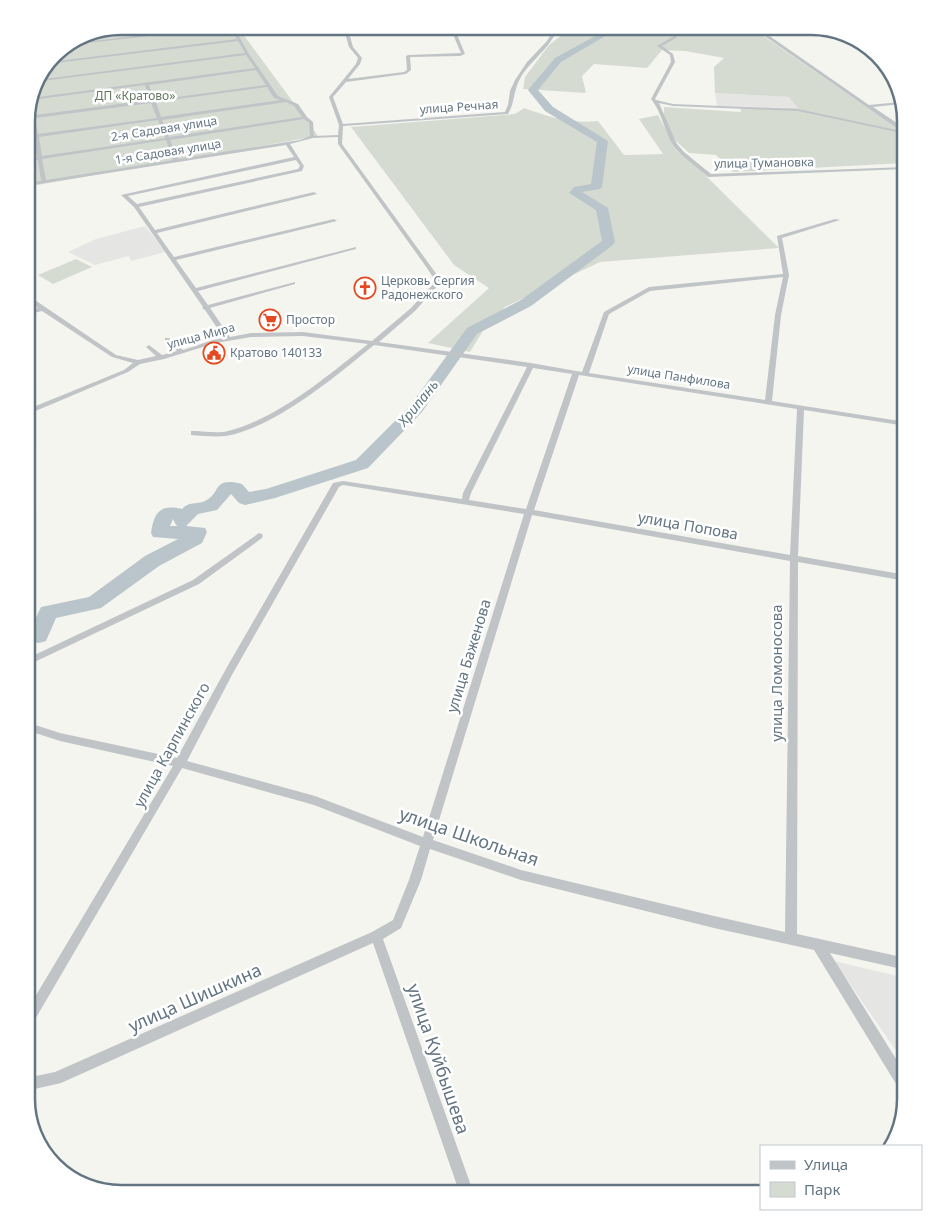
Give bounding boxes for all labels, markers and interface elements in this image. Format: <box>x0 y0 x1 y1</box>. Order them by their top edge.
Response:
park label: ДП «Кратово» <box>95 87 175 104</box>
street label: улица Речная <box>419 95 499 118</box>
street label: 2-я Садовая улица <box>110 112 218 145</box>
street label: 1-я Садовая улица <box>114 135 222 168</box>
street label: улица Тумановка <box>714 153 814 172</box>
place label: Церковь Сергия Радонежского <box>381 272 475 303</box>
church icon: Церковь Сергия Радонежского <box>353 276 377 300</box>
supermarket icon: Простор <box>258 308 282 332</box>
place label: Простор <box>286 311 335 328</box>
street label: улица Мира <box>165 318 237 353</box>
public building icon: Кратово 140133 <box>202 341 226 365</box>
place label: Кратово 140133 <box>230 344 322 361</box>
street label: улица Панфилова <box>626 360 732 393</box>
water label: Хрипань <box>392 376 442 431</box>
street label: улица Попова <box>637 506 740 544</box>
street label: улица Баженова <box>441 596 495 715</box>
street label: улица Ломоносова <box>766 604 786 742</box>
street label: улица Карпинского <box>128 678 214 811</box>
street label: улица Школьная <box>396 801 542 871</box>
street label: улица Шишкина <box>124 957 265 1037</box>
street label: улица Куйбышева <box>402 980 476 1137</box>
legend <box>760 1145 922 1210</box>
text: Улица <box>804 1154 848 1174</box>
text: Парк <box>804 1179 840 1199</box>

